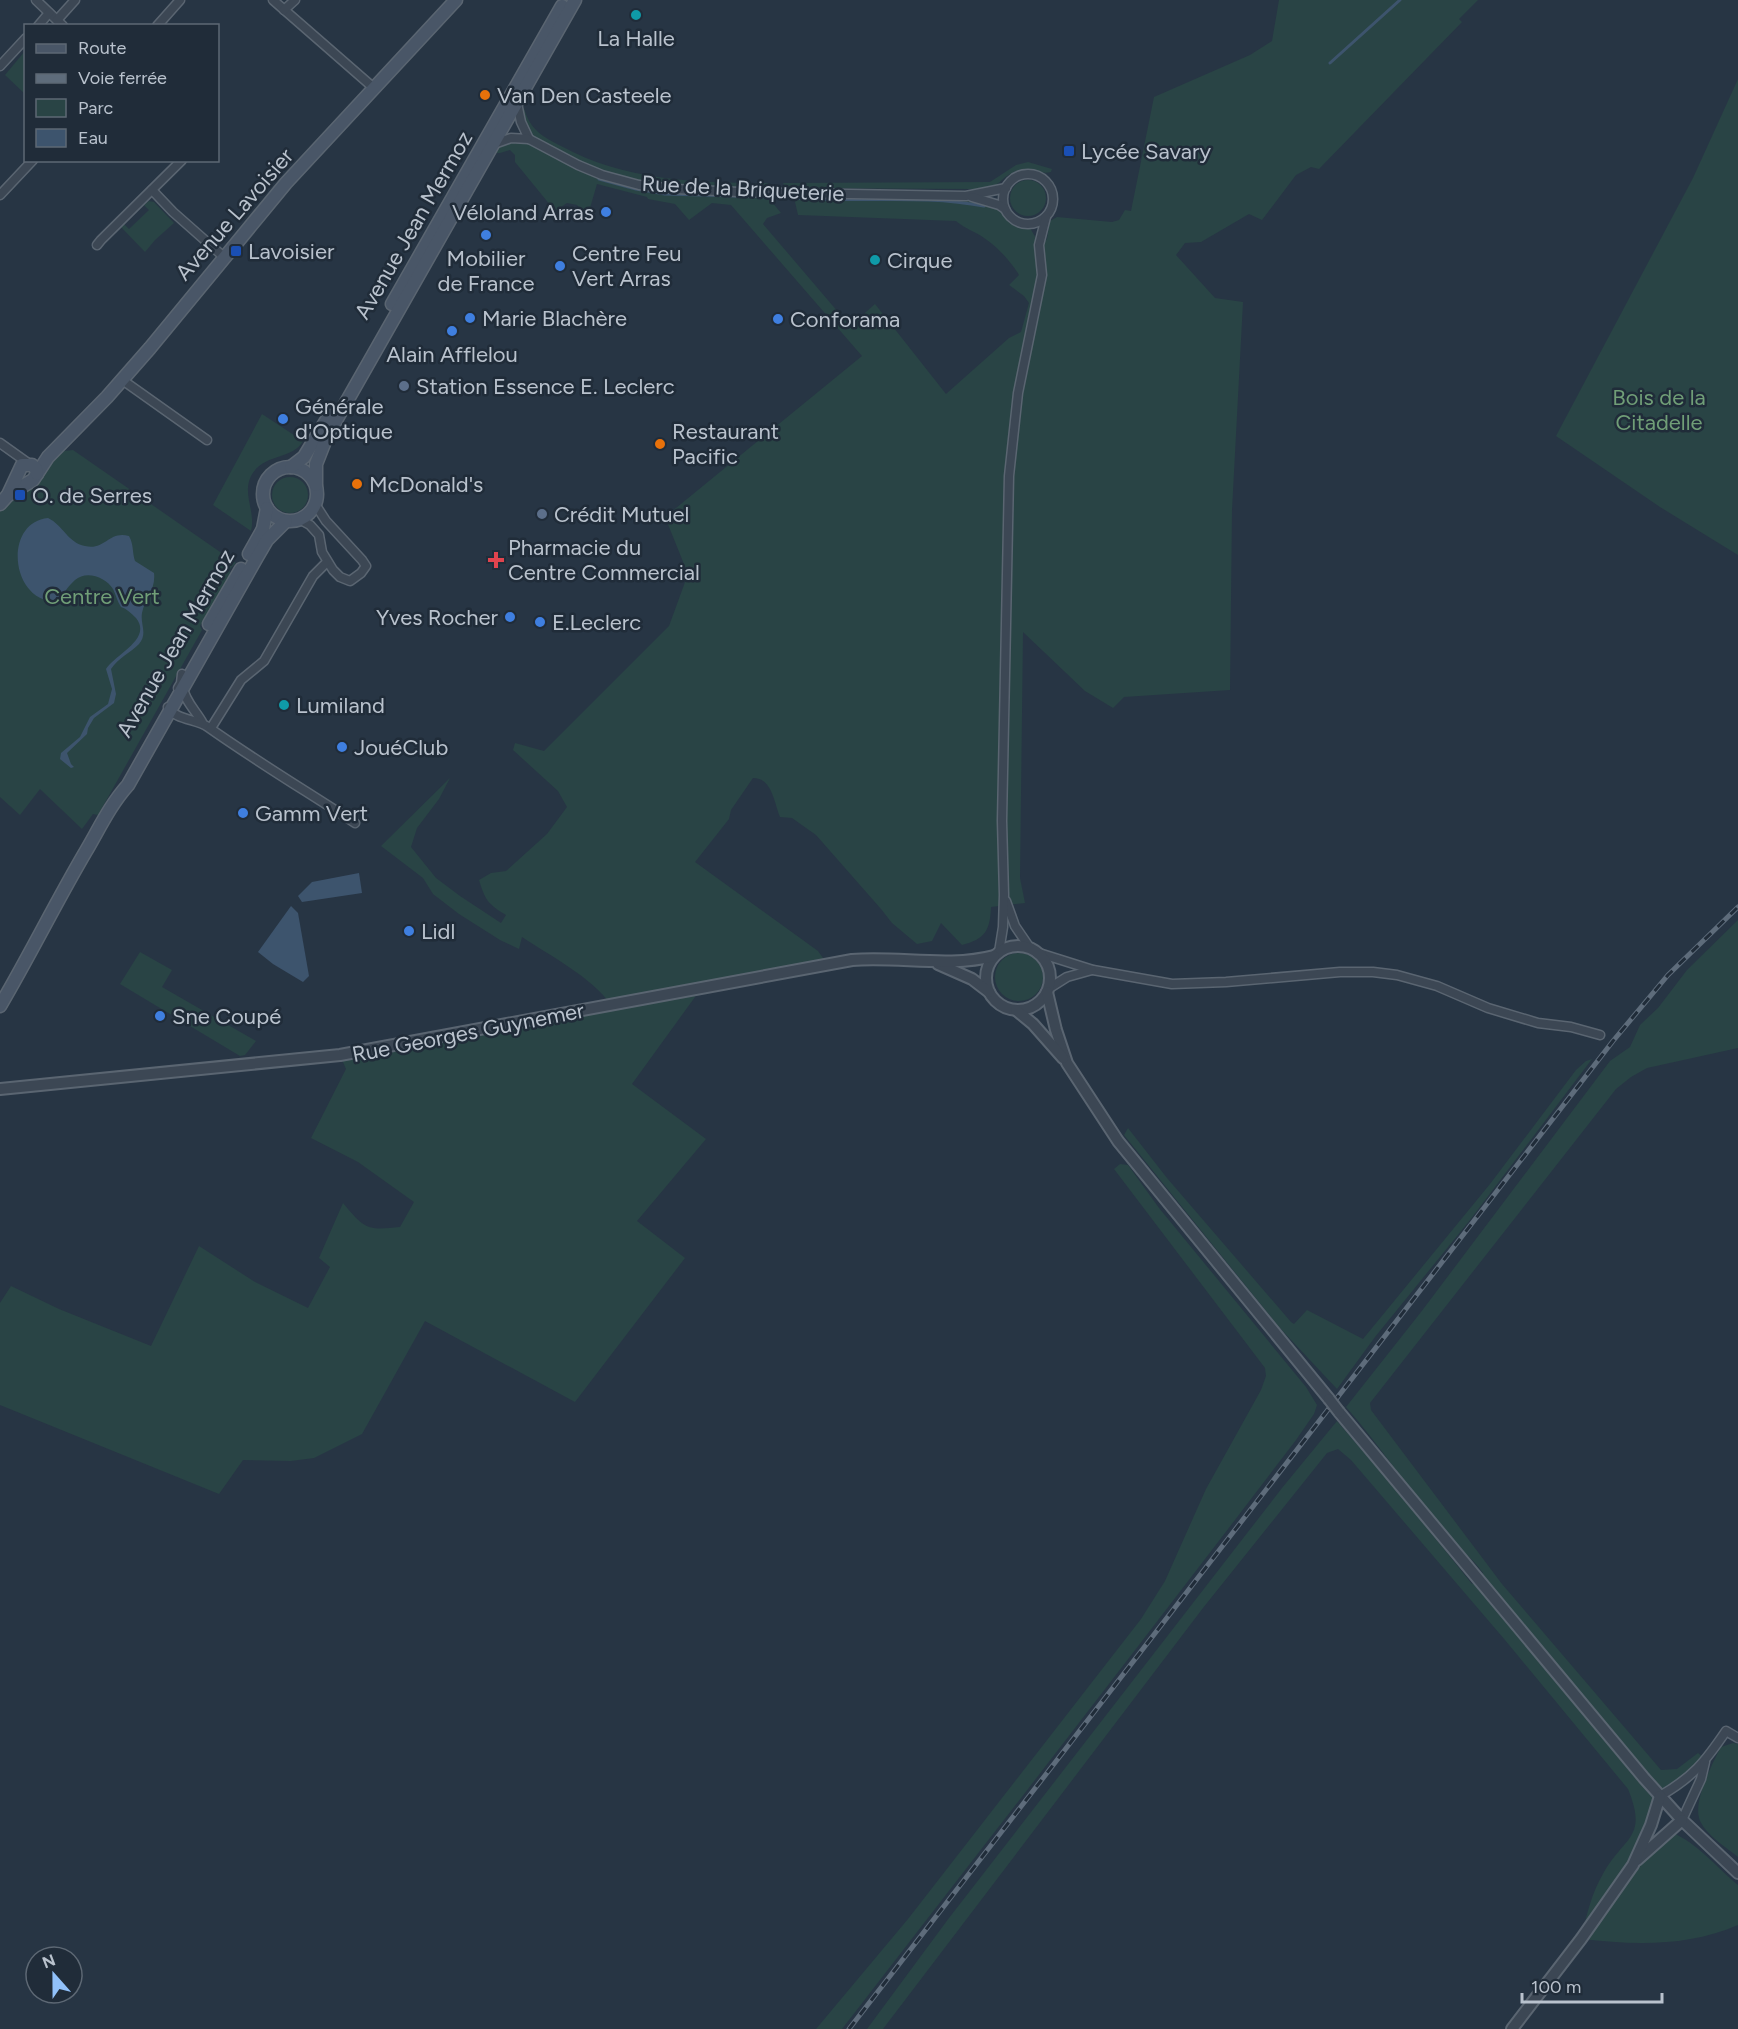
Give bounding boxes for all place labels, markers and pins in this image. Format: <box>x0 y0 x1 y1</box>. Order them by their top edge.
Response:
marker: La Halle <box>629 8 643 22</box>
place label: La Halle <box>597 25 675 52</box>
place label: Van Den Casteele <box>497 82 672 109</box>
marker: Van Den Casteele <box>478 88 492 102</box>
place label: Lycée Savary <box>1081 138 1211 165</box>
marker: Lycée Savary <box>1062 144 1076 158</box>
place label: Véloland Arras <box>452 199 594 226</box>
marker: Véloland Arras <box>599 205 613 219</box>
marker: Mobilier de France <box>479 228 493 242</box>
place label: Lavoisier <box>248 238 334 264</box>
place label: Centre Feu Vert Arras <box>572 240 681 292</box>
marker: Lavoisier <box>229 244 243 258</box>
place label: Mobilier de France <box>438 245 534 297</box>
place label: Cirque <box>887 247 952 274</box>
marker: Cirque <box>868 253 882 267</box>
marker: Centre Feu Vert Arras <box>553 259 567 273</box>
place label: Marie Blachère <box>482 305 627 332</box>
place label: Conforama <box>790 306 900 333</box>
marker: Marie Blachère <box>463 311 477 325</box>
marker: Conforama <box>771 312 785 326</box>
marker: Alain Afflelou <box>445 324 459 338</box>
place label: Alain Afflelou <box>386 341 518 368</box>
place label: Station Essence E. Leclerc <box>416 373 675 400</box>
marker: Station Essence E. Leclerc <box>397 379 411 393</box>
place label: Générale d'Optique <box>295 393 393 445</box>
marker: Générale d'Optique <box>276 412 290 426</box>
place label: Restaurant Pacific <box>672 418 779 470</box>
marker: Restaurant Pacific <box>653 437 667 451</box>
place label: McDonald's <box>369 471 483 498</box>
marker: McDonald's <box>350 477 364 491</box>
place label: O. de Serres <box>32 482 152 509</box>
marker: O. de Serres <box>13 488 27 502</box>
place label: Crédit Mutuel <box>554 501 689 528</box>
marker: Crédit Mutuel <box>535 507 549 521</box>
place label: Pharmacie du Centre Commercial <box>508 534 700 586</box>
marker: Pharmacie du Centre Commercial <box>489 553 503 567</box>
place label: Yves Rocher <box>376 604 499 631</box>
place label: E.Leclerc <box>552 609 641 636</box>
marker: Yves Rocher <box>503 610 517 624</box>
marker: E.Leclerc <box>533 615 547 629</box>
place label: Lumiland <box>296 692 385 719</box>
marker: Lumiland <box>277 698 291 712</box>
place label: JouéClub <box>354 734 448 761</box>
marker: JouéClub <box>335 740 349 754</box>
place label: Gamm Vert <box>255 800 368 827</box>
marker: Gamm Vert <box>236 806 250 820</box>
place label: Lidl <box>421 918 455 945</box>
marker: Lidl <box>402 924 416 938</box>
place label: Sne Coupé <box>172 1003 281 1030</box>
marker: Sne Coupé <box>153 1009 167 1023</box>

